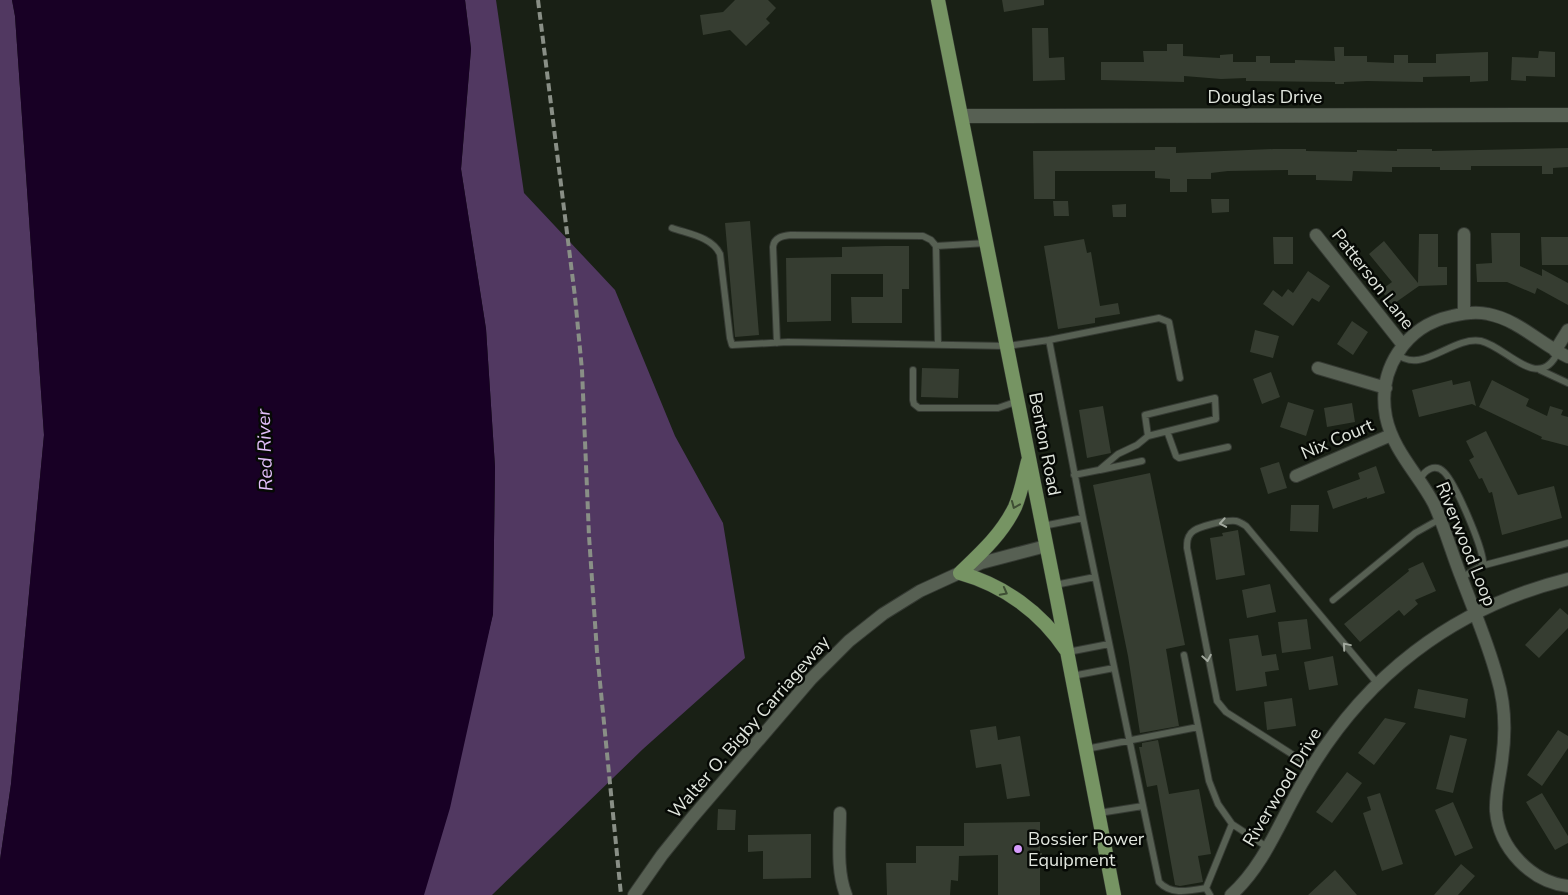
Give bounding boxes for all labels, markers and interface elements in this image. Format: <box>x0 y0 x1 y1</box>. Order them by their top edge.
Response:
street label: Douglas Drive <box>1208 85 1322 109</box>
street label: Patterson Lane <box>1326 224 1420 334</box>
street label: Benton Road <box>1023 390 1067 498</box>
water label: Red River <box>251 407 279 492</box>
street label: Nix Court <box>1297 413 1377 465</box>
street label: Riverwood Loop <box>1430 478 1502 610</box>
one-way arrow <box>1010 500 1021 509</box>
one-way arrow <box>1219 517 1228 527</box>
one-way arrow <box>999 586 1008 596</box>
street label: Walter O. Bigby Carriageway <box>663 630 836 824</box>
one-way arrow <box>1343 642 1352 651</box>
one-way arrow <box>1202 654 1212 662</box>
street label: Riverwood Drive <box>1237 723 1327 851</box>
place label: Bossier Power Equipment <box>1028 827 1145 872</box>
marker: Bossier Power Equipment <box>1012 843 1024 855</box>

